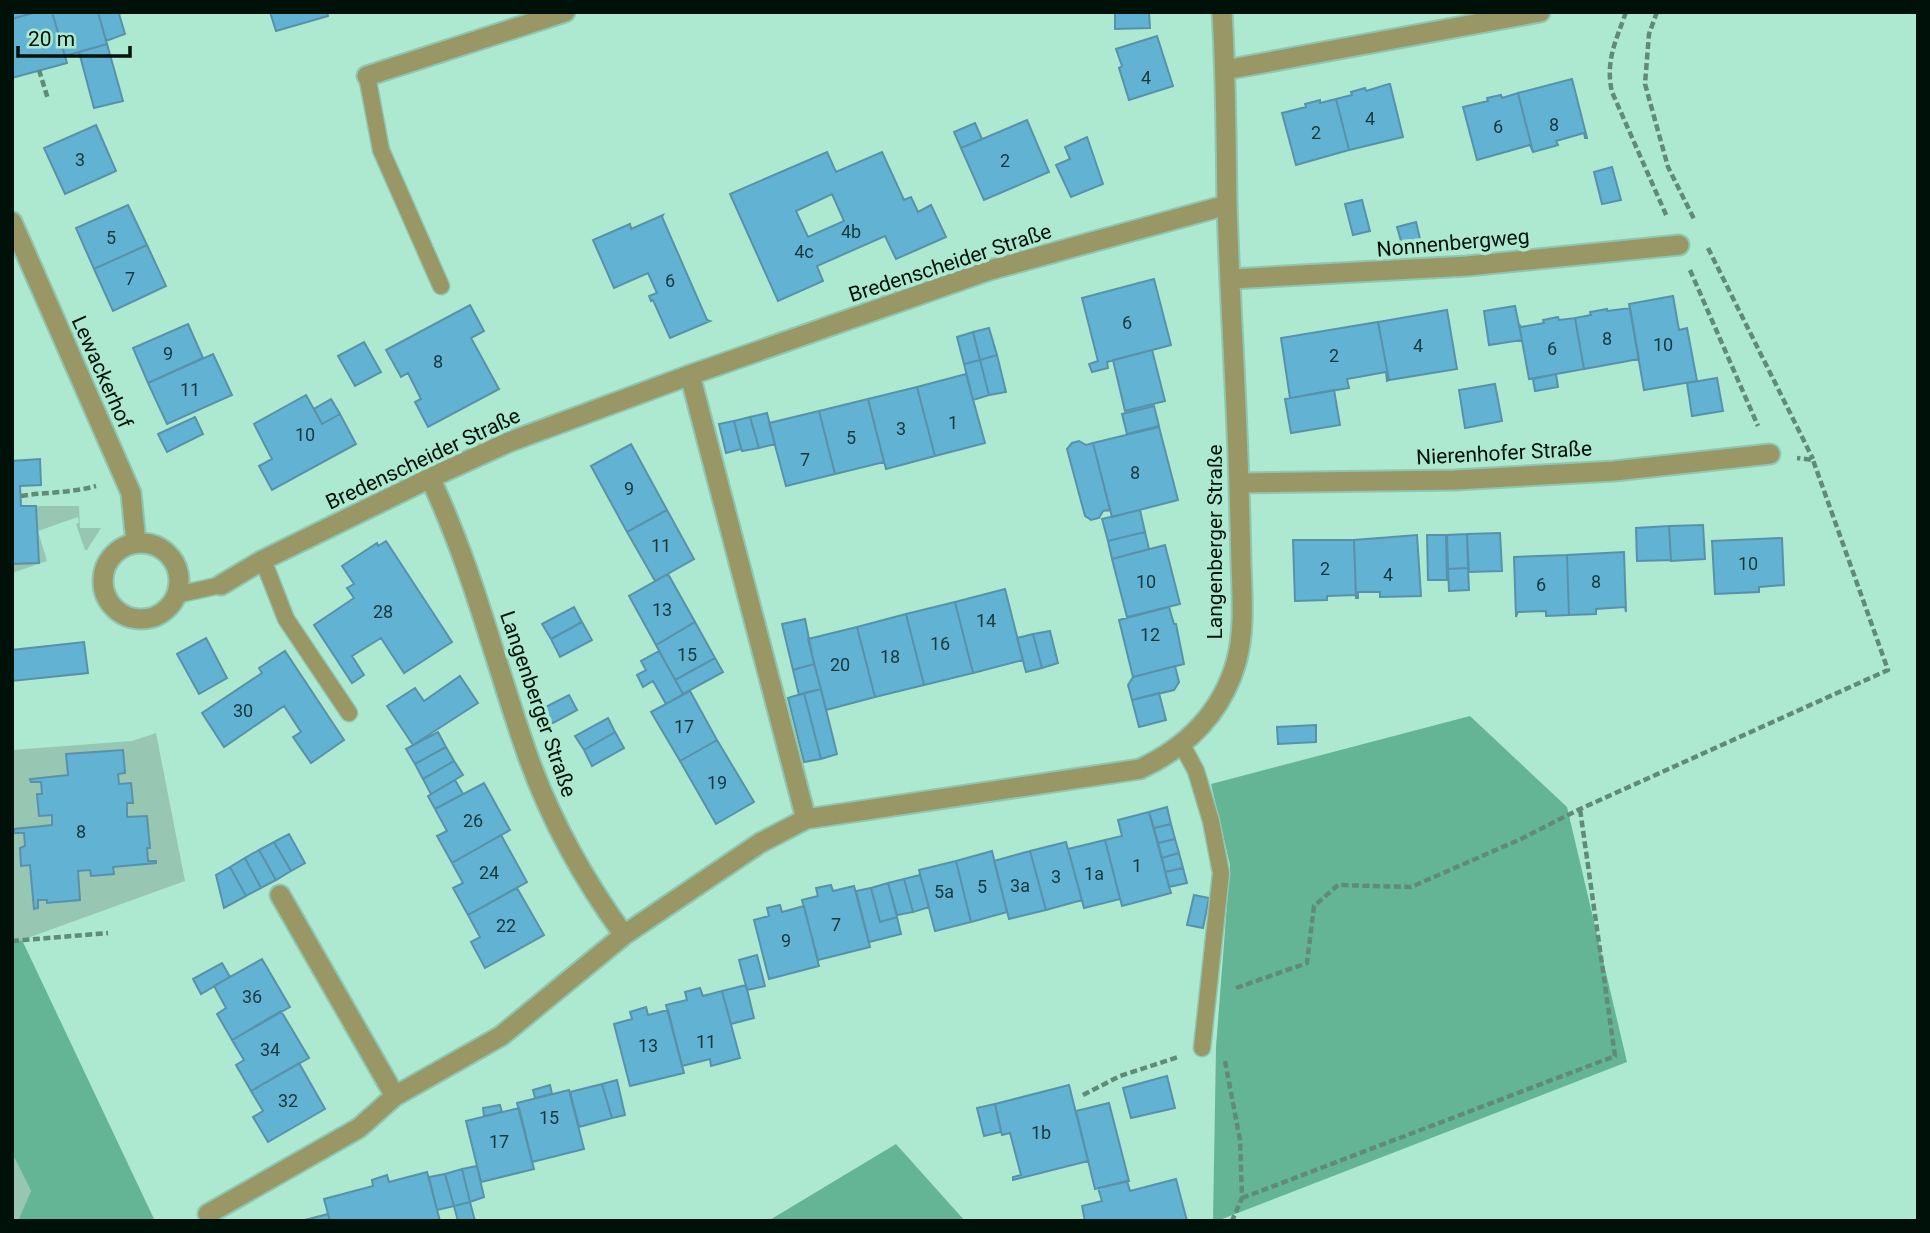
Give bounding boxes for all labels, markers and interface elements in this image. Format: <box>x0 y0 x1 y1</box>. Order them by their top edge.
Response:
scale bar <box>18 14 130 58</box>
text: 20 m <box>28 27 75 51</box>
house number: 4 <box>1141 67 1151 88</box>
house number: 4 <box>1365 108 1375 129</box>
house number: 8 <box>1549 114 1559 135</box>
house number: 6 <box>1493 116 1503 137</box>
house number: 2 <box>1311 122 1321 143</box>
house number: 3 <box>75 149 85 170</box>
house number: 2 <box>1000 150 1010 171</box>
street label: Bredenscheider Straße <box>846 219 1054 307</box>
house number: 4b <box>841 221 861 242</box>
street label: Nonnenbergweg <box>1376 224 1530 262</box>
house number: 5 <box>106 227 116 248</box>
house number: 4c <box>794 241 814 262</box>
house number: 7 <box>125 268 135 289</box>
house number: 6 <box>665 270 675 291</box>
street label: Lewackerhof <box>67 312 138 432</box>
house number: 6 <box>1122 312 1132 333</box>
house number: 8 <box>1602 328 1612 349</box>
house number: 10 <box>1653 334 1673 355</box>
house number: 4 <box>1413 335 1423 356</box>
house number: 6 <box>1547 338 1557 359</box>
house number: 9 <box>163 343 173 364</box>
house number: 2 <box>1329 345 1339 366</box>
house number: 8 <box>433 351 443 372</box>
house number: 11 <box>180 379 200 400</box>
street label: Bredenscheider Straße <box>322 403 524 515</box>
house number: 1 <box>948 412 958 433</box>
house number: 3 <box>896 418 906 439</box>
house number: 10 <box>295 424 315 445</box>
house number: 5 <box>846 427 856 448</box>
street label: Nierenhofer Straße <box>1415 436 1593 470</box>
street label: Langenberger Straße <box>1203 444 1227 640</box>
house number: 7 <box>800 449 810 470</box>
house number: 8 <box>1130 462 1140 483</box>
house number: 9 <box>624 478 634 499</box>
house number: 11 <box>651 535 671 556</box>
house number: 10 <box>1738 553 1758 574</box>
house number: 2 <box>1320 558 1330 579</box>
house number: 4 <box>1383 564 1393 585</box>
house number: 10 <box>1136 571 1156 592</box>
house number: 8 <box>1591 571 1601 592</box>
house number: 6 <box>1536 574 1546 595</box>
house number: 13 <box>652 599 672 620</box>
house number: 28 <box>373 601 393 622</box>
street label: Langenberger Straße <box>495 608 581 800</box>
house number: 14 <box>976 610 996 631</box>
house number: 12 <box>1140 624 1160 645</box>
house number: 16 <box>930 633 950 654</box>
house number: 15 <box>677 644 697 665</box>
house number: 18 <box>880 646 900 667</box>
house number: 20 <box>830 654 850 675</box>
house number: 30 <box>233 700 253 721</box>
house number: 17 <box>674 716 694 737</box>
house number: 19 <box>707 772 727 793</box>
house number: 26 <box>463 810 483 831</box>
house number: 8 <box>76 821 86 842</box>
house number: 1 <box>1132 855 1142 876</box>
house number: 24 <box>479 862 499 883</box>
house number: 1a <box>1084 863 1104 884</box>
house number: 3 <box>1051 866 1061 887</box>
house number: 3a <box>1010 875 1030 896</box>
house number: 5 <box>977 876 987 897</box>
house number: 5a <box>934 881 954 902</box>
house number: 7 <box>831 914 841 935</box>
house number: 22 <box>496 915 516 936</box>
house number: 9 <box>781 930 791 951</box>
house number: 36 <box>242 986 262 1007</box>
house number: 11 <box>696 1031 716 1052</box>
house number: 13 <box>638 1035 658 1056</box>
house number: 34 <box>260 1039 280 1060</box>
house number: 32 <box>278 1090 298 1111</box>
house number: 15 <box>539 1107 559 1128</box>
house number: 1b <box>1031 1122 1051 1143</box>
house number: 17 <box>489 1131 509 1152</box>

